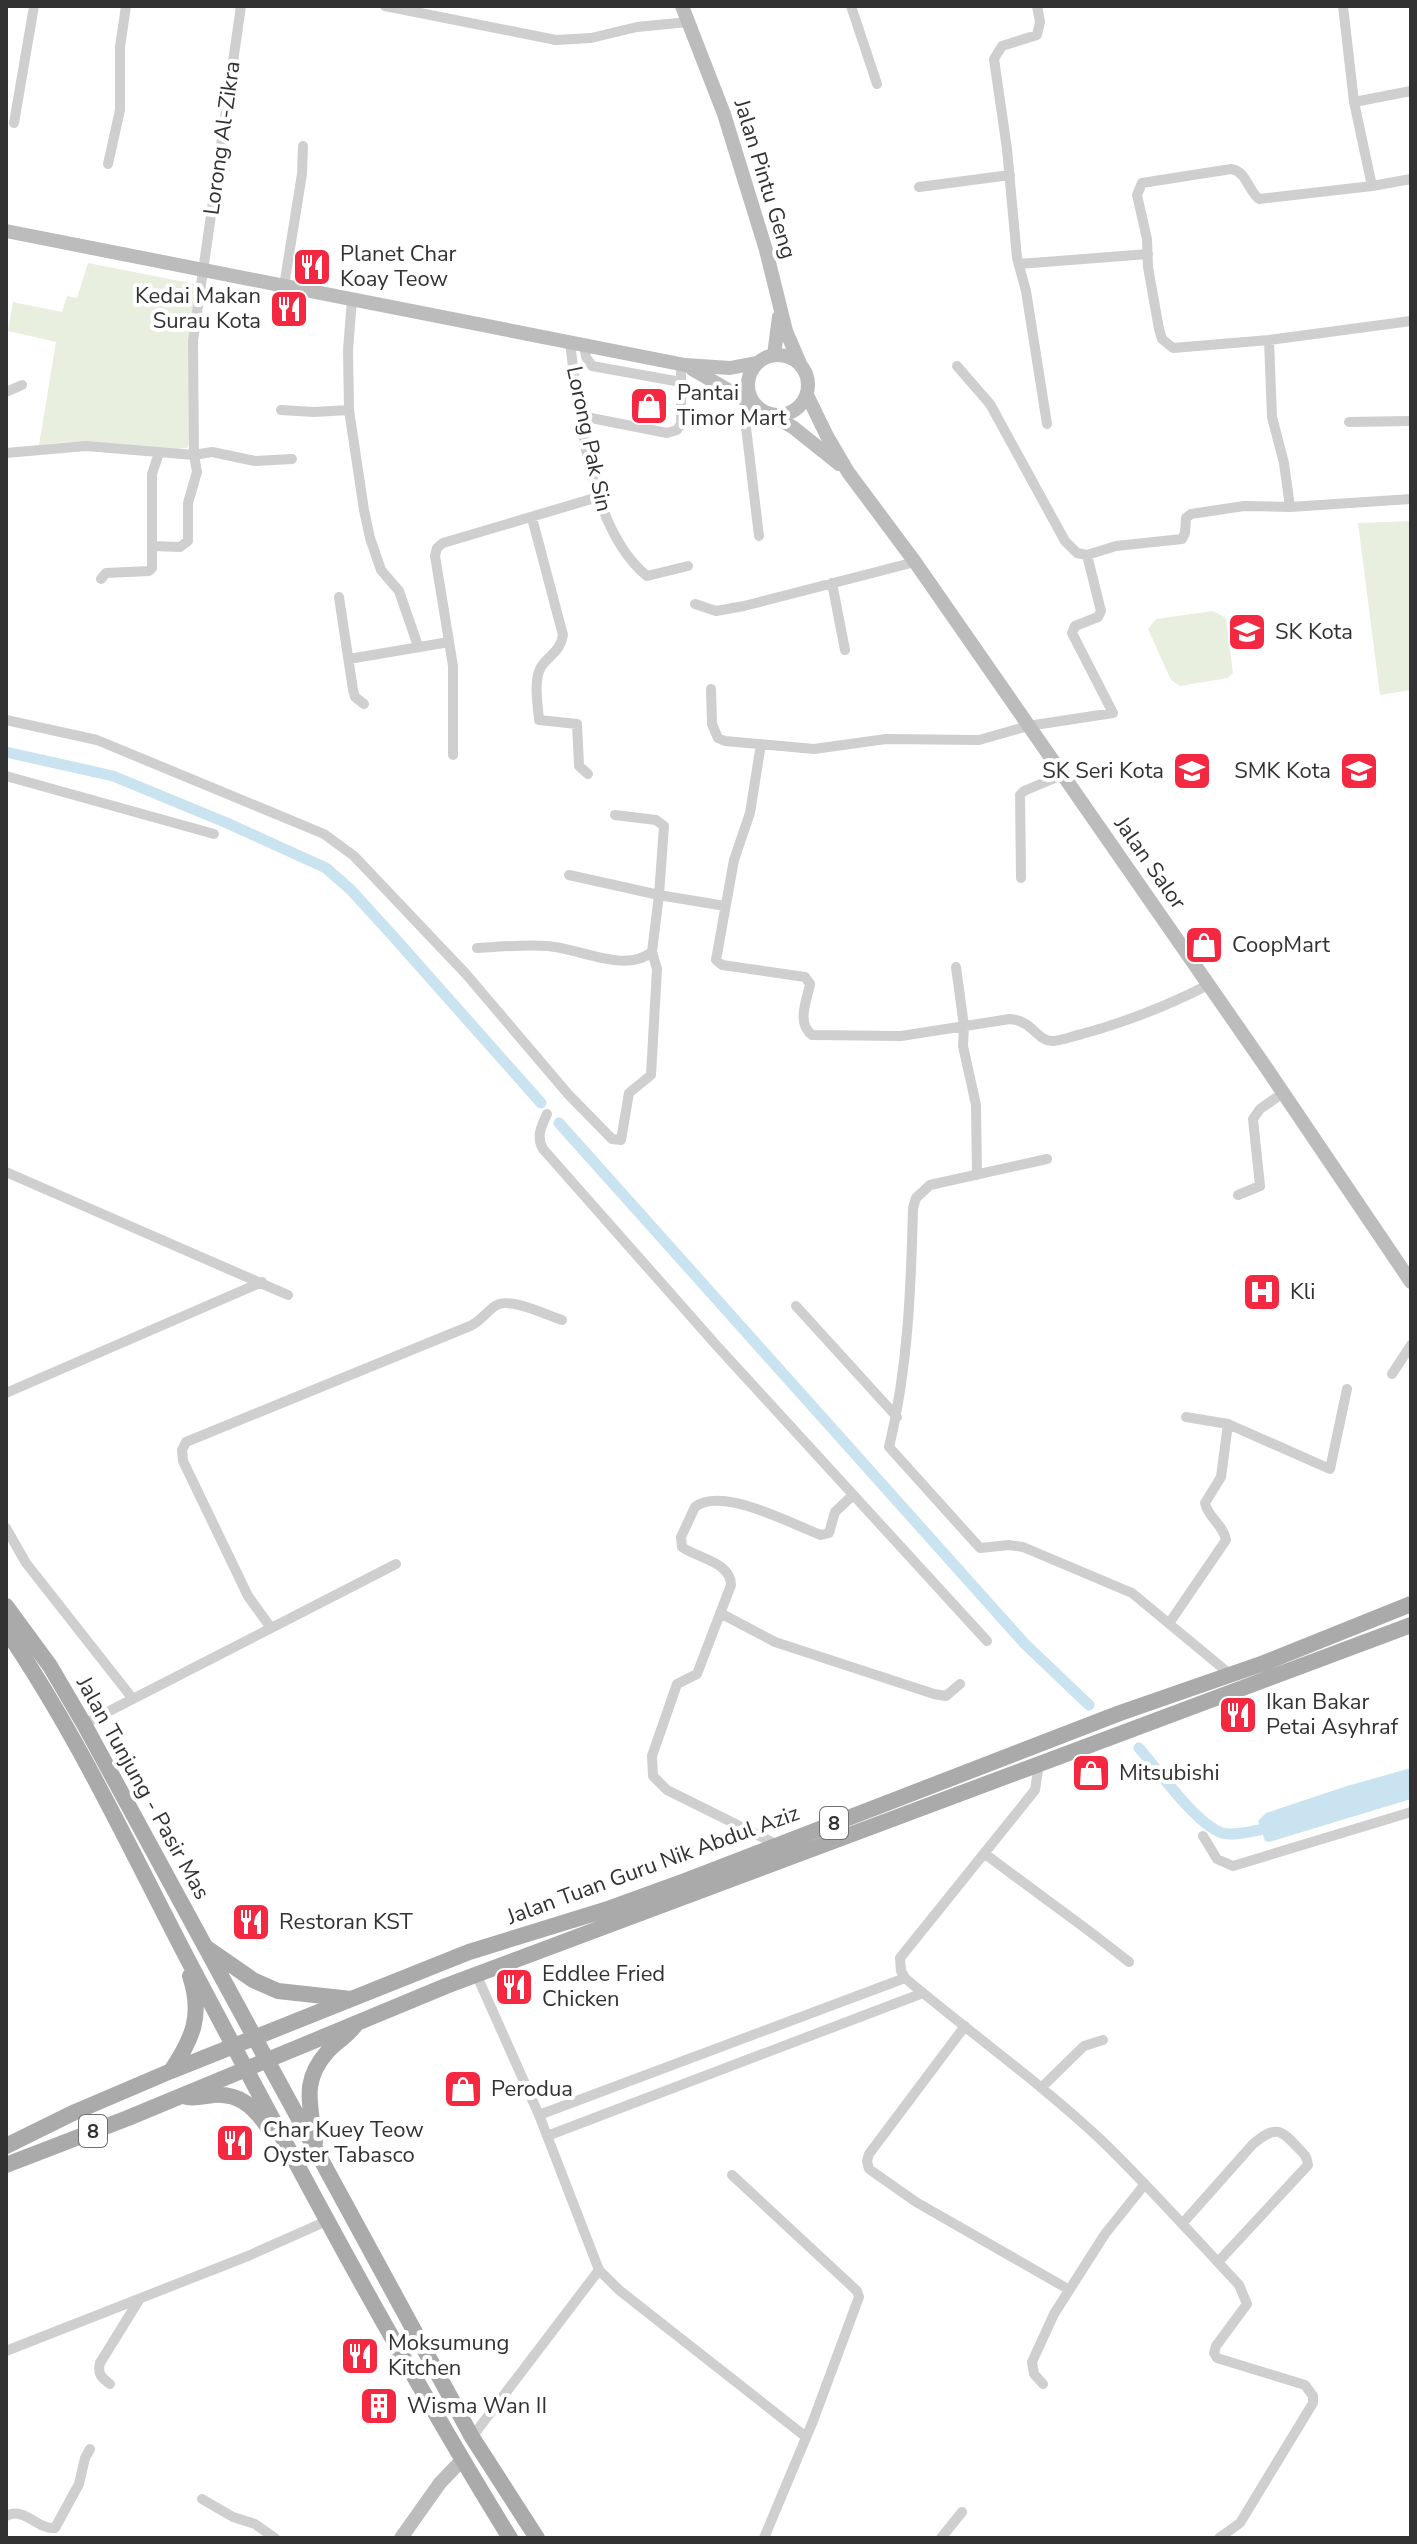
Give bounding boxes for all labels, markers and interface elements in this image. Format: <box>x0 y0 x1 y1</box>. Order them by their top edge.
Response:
street label: Lorong Al-Zikra <box>196 59 248 217</box>
street label: Jalan Pintu Geng <box>726 95 804 262</box>
place label: Planet Char Koay Teow <box>340 239 457 294</box>
restaurant icon: Planet Char Koay Teow <box>291 246 333 288</box>
place label: Kedai Makan Surau Kota <box>135 281 261 336</box>
restaurant icon: Kedai Makan Surau Kota <box>268 288 310 330</box>
street label: Lorong Pak Sin <box>559 364 619 514</box>
place label: Pantai Timor Mart <box>677 378 787 433</box>
shop icon: Pantai Timor Mart <box>628 385 670 427</box>
school or university icon: SK Kota <box>1226 611 1268 653</box>
place label: SK Kota <box>1275 617 1353 647</box>
school or university icon: SK Seri Kota <box>1171 750 1213 792</box>
school or university icon: SMK Kota <box>1338 750 1380 792</box>
place label: SK Seri Kota <box>1042 756 1164 786</box>
place label: SMK Kota <box>1234 756 1331 786</box>
street label: Jalan Salor <box>1107 810 1193 915</box>
shop icon: CoopMart <box>1183 924 1225 966</box>
place label: CoopMart <box>1232 930 1330 960</box>
hospital icon: Kli <box>1241 1271 1283 1313</box>
place label: Kli <box>1290 1277 1315 1307</box>
street label: Jalan Tunjung - Pasir Mas <box>69 1670 217 1905</box>
place label: Ikan Bakar Petai Asyhraf <box>1266 1687 1399 1742</box>
restaurant icon: Ikan Bakar Petai Asyhraf <box>1217 1694 1259 1736</box>
shop icon: Mitsubishi <box>1070 1752 1112 1794</box>
place label: Mitsubishi <box>1119 1758 1220 1788</box>
street label: Jalan Tuan Guru Nik Abdul Aziz <box>502 1798 803 1932</box>
road number: 8 <box>820 1807 848 1839</box>
restaurant icon: Restoran KST <box>230 1901 272 1943</box>
place label: Restoran KST <box>279 1907 413 1937</box>
place label: Eddlee Fried Chicken <box>542 1959 665 2014</box>
restaurant icon: Eddlee Fried Chicken <box>493 1966 535 2008</box>
shop icon: Perodua <box>442 2068 484 2110</box>
place label: Perodua <box>491 2074 573 2104</box>
road number: 8 <box>79 2115 107 2147</box>
place label: Char Kuey Teow Oyster Tabasco <box>263 2115 424 2170</box>
restaurant icon: Char Kuey Teow Oyster Tabasco <box>214 2122 256 2164</box>
place label: Moksumung Kitchen <box>388 2328 509 2383</box>
restaurant icon: Moksumung Kitchen <box>339 2335 381 2377</box>
building icon: Wisma Wan II <box>358 2385 400 2427</box>
place label: Wisma Wan II <box>407 2391 547 2421</box>

